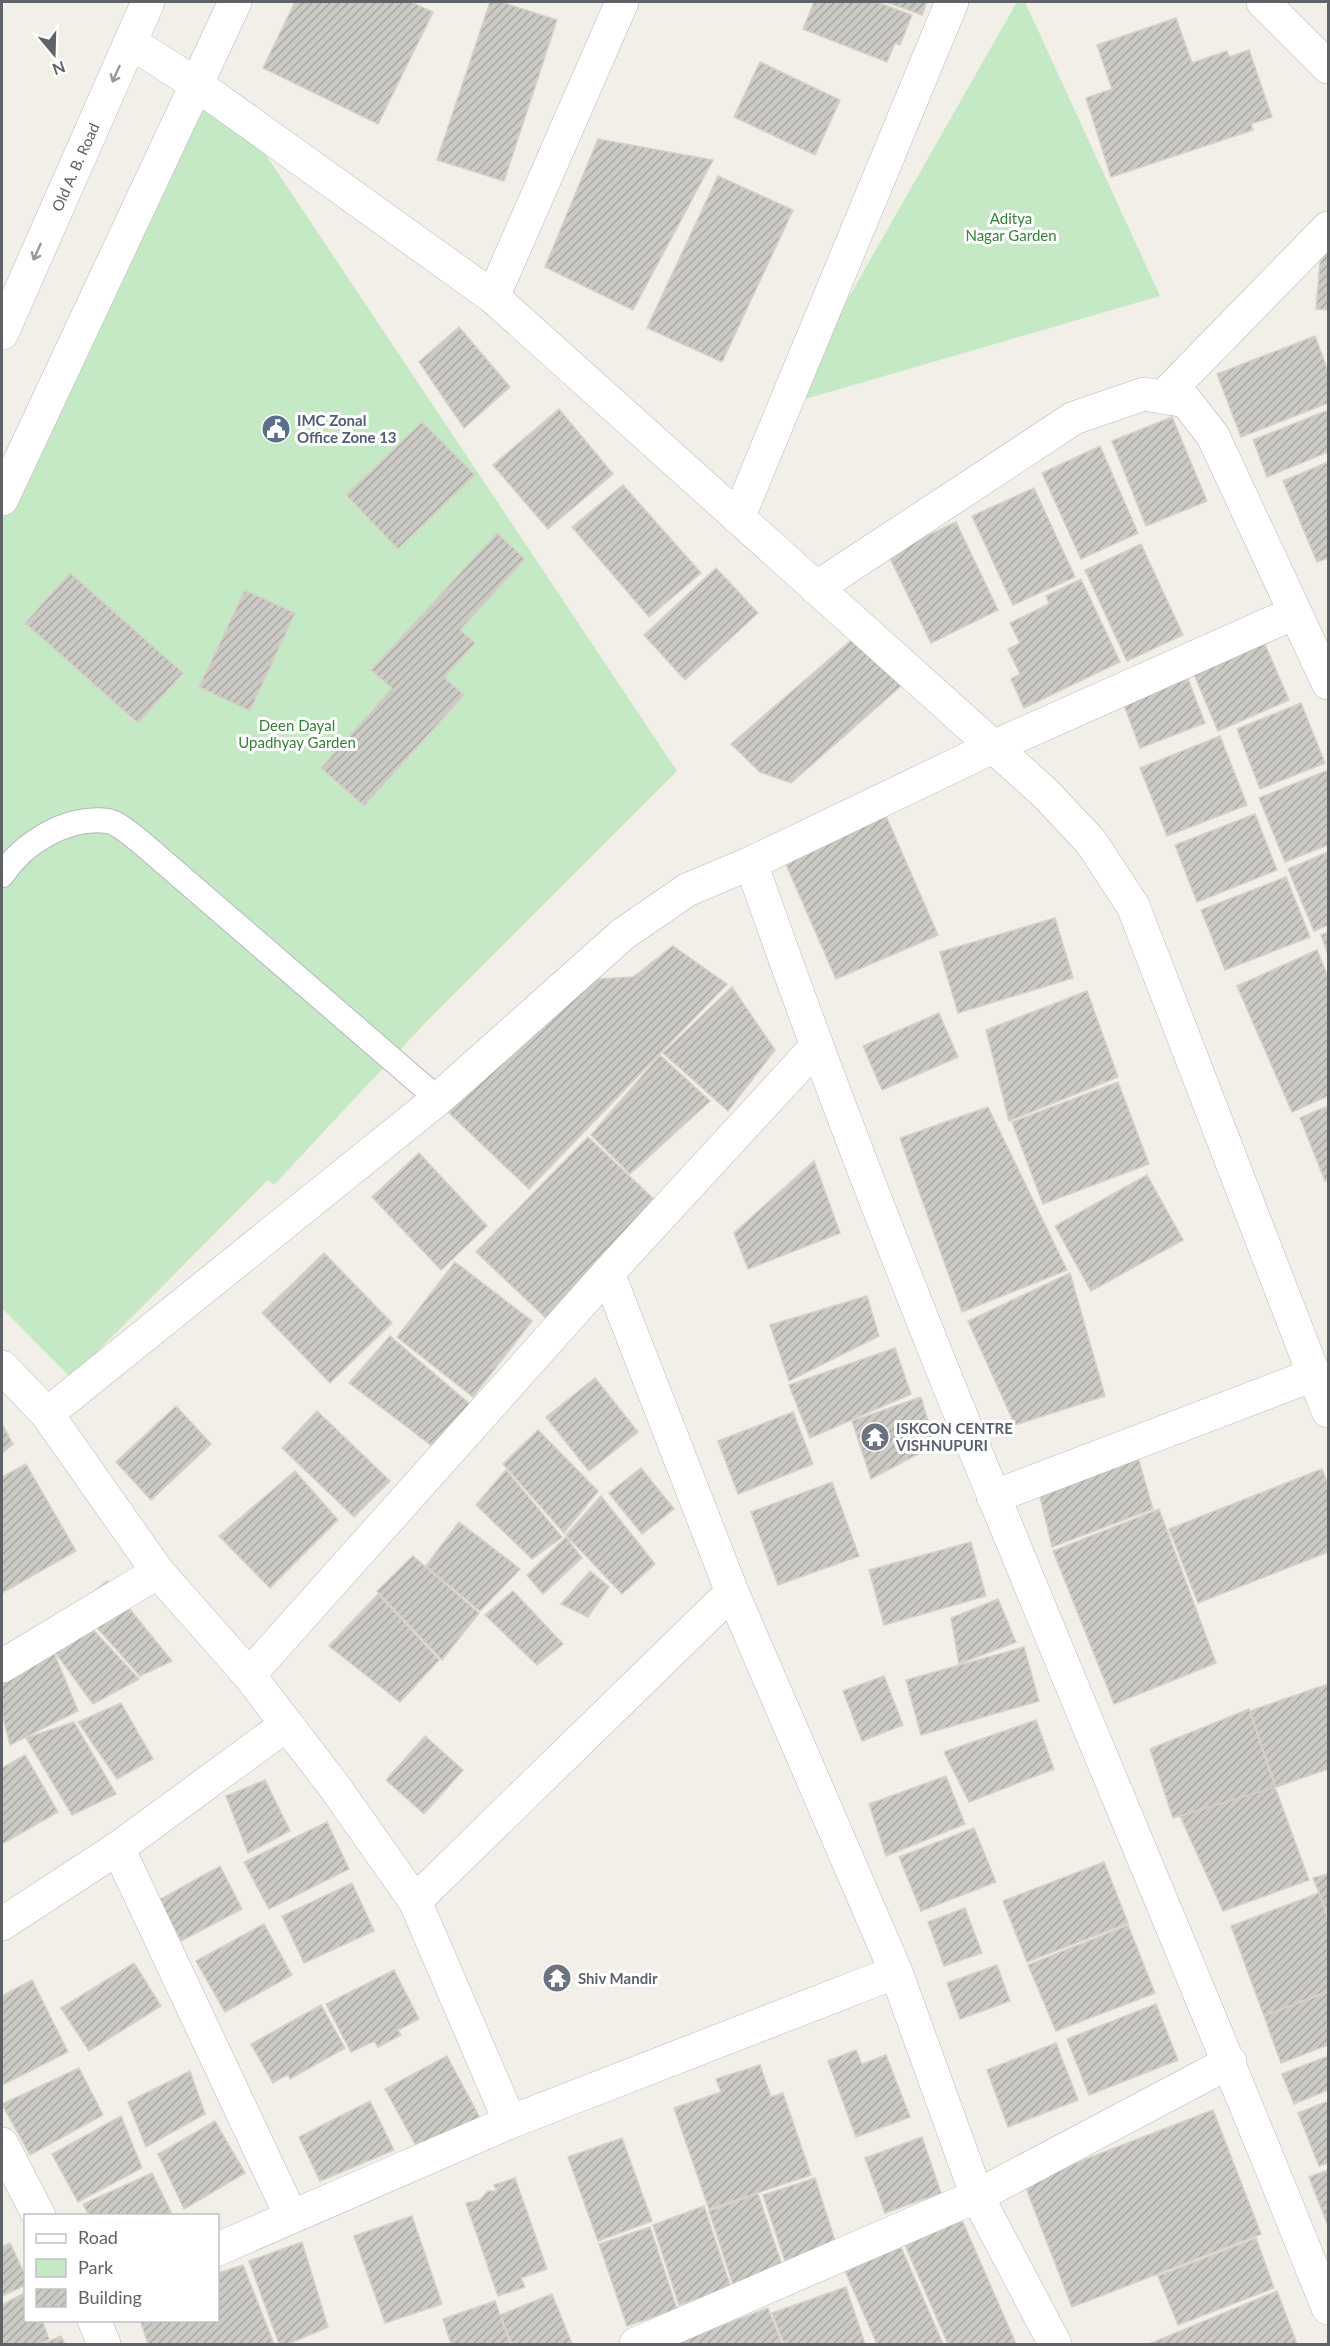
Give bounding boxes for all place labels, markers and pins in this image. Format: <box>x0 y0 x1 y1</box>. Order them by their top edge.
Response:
place label: IMC Zonal Office Zone 13 <box>297 411 397 446</box>
public building icon: IMC Zonal Office Zone 13 <box>260 413 292 445</box>
place label: ISKCON CENTRE VISHNUPURI <box>895 1419 1013 1454</box>
temple icon: ISKCON CENTRE VISHNUPURI <box>859 1421 891 1453</box>
temple icon: Shiv Mandir <box>541 1962 573 1994</box>
place label: Shiv Mandir <box>578 1969 658 1987</box>

